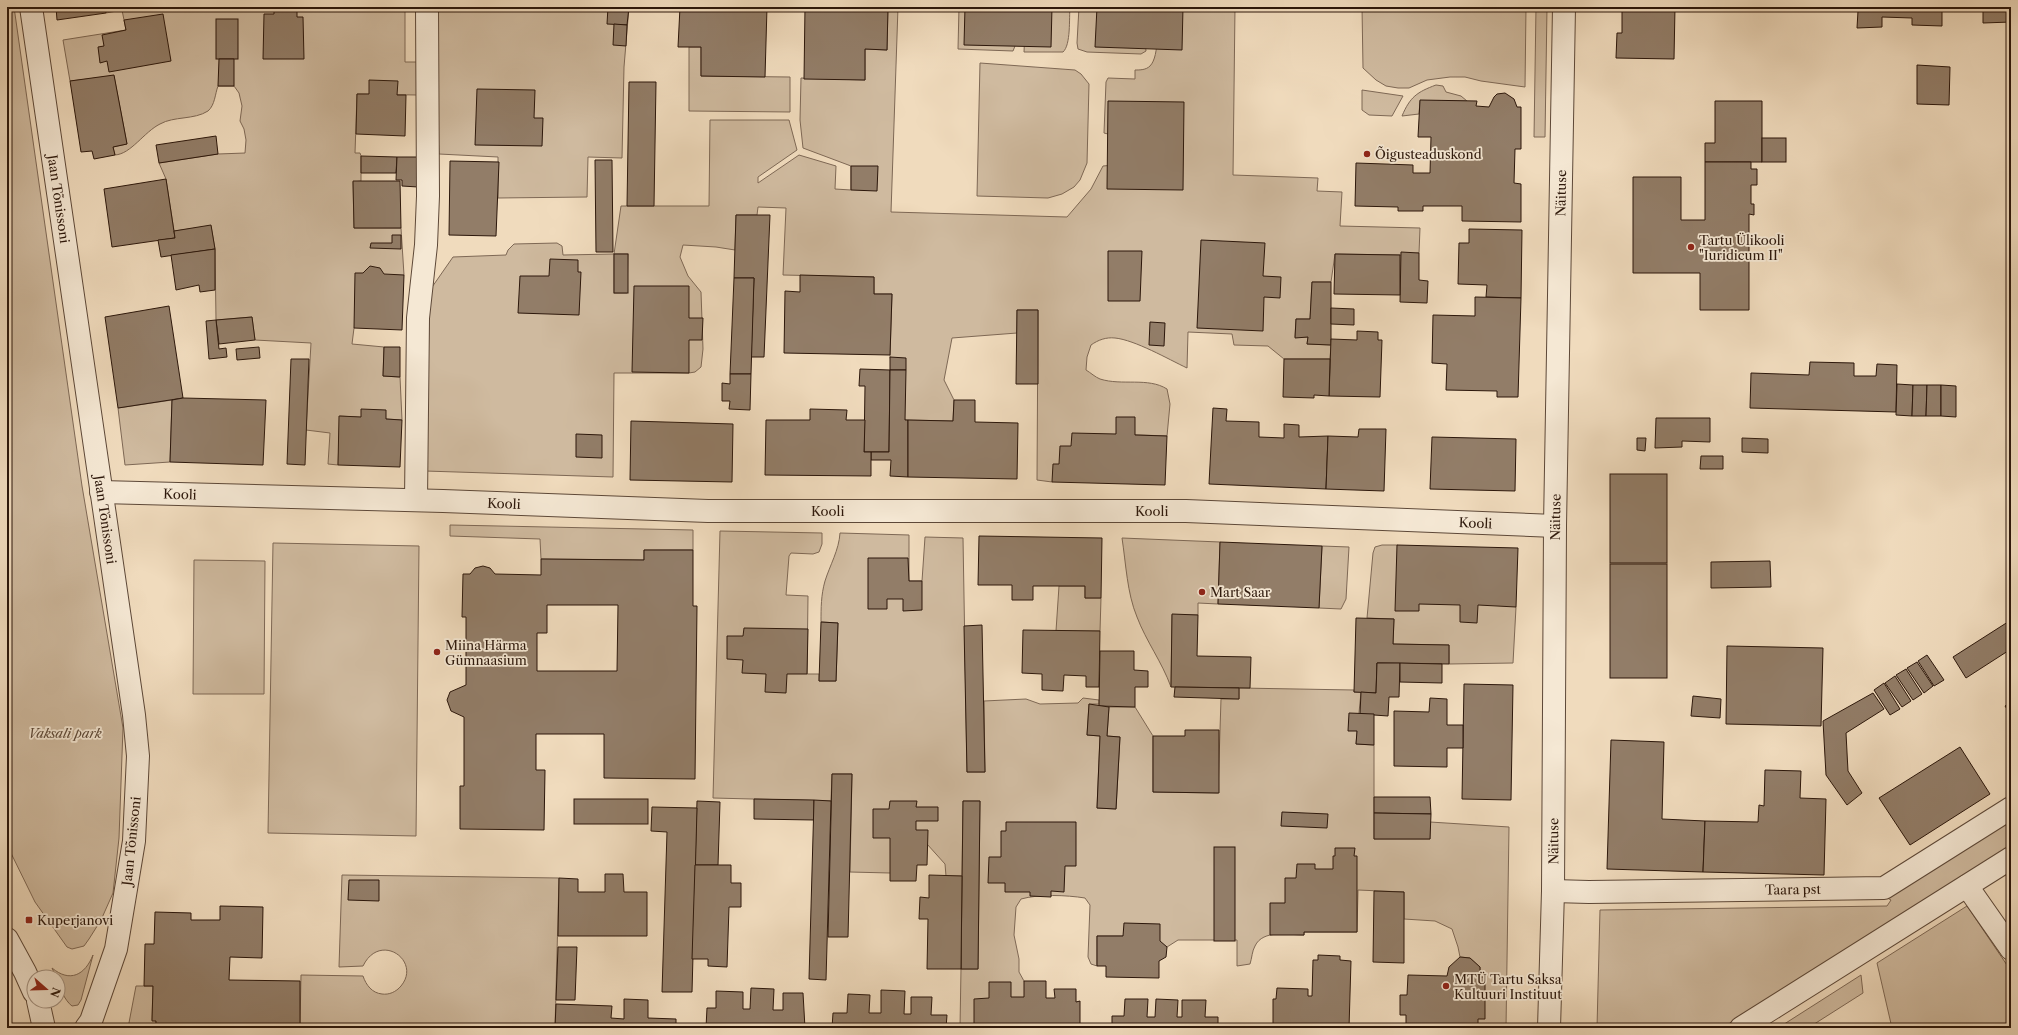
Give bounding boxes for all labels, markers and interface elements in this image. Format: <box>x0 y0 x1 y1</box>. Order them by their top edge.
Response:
place label: Õigusteaduskond <box>1375 146 1482 162</box>
marker: Õigusteaduskond <box>1362 149 1372 159</box>
street label: Jaan Tõnissoni <box>44 152 73 244</box>
street label: Näituse <box>1552 170 1569 217</box>
place label: Tartu Ülikooli "Iuridicum II" <box>1699 232 1785 263</box>
marker: Tartu Ülikooli "Iuridicum II" <box>1686 242 1696 252</box>
street label: Jaan Tõnissoni <box>91 472 120 565</box>
street label: Kooli <box>163 486 197 503</box>
street label: Näituse <box>1547 494 1564 541</box>
street label: Kooli <box>487 495 521 512</box>
street label: Kooli <box>811 503 844 519</box>
street label: Kooli <box>1135 503 1168 519</box>
street label: Kooli <box>1458 514 1493 531</box>
place label: Mart Saar <box>1210 584 1271 600</box>
marker: Mart Saar <box>1197 587 1207 597</box>
place label: Miina Härma Gümnaasium <box>445 637 527 668</box>
marker: Miina Härma Gümnaasium <box>432 647 442 657</box>
park label: Vaksali park <box>28 725 102 741</box>
street label: Jaan Tõnissoni <box>118 796 144 888</box>
street label: Näituse <box>1545 818 1561 865</box>
street label: Taara pst <box>1765 881 1821 898</box>
place label: Kuperjanovi <box>37 912 113 928</box>
marker: Kuperjanovi <box>24 915 34 925</box>
north arrow <box>26 969 66 1009</box>
place label: MTÜ Tartu Saksa Kultuuri Instituut <box>1454 971 1562 1002</box>
marker: MTÜ Tartu Saksa Kultuuri Instituut <box>1441 981 1451 991</box>
text: N <box>47 986 64 1000</box>

